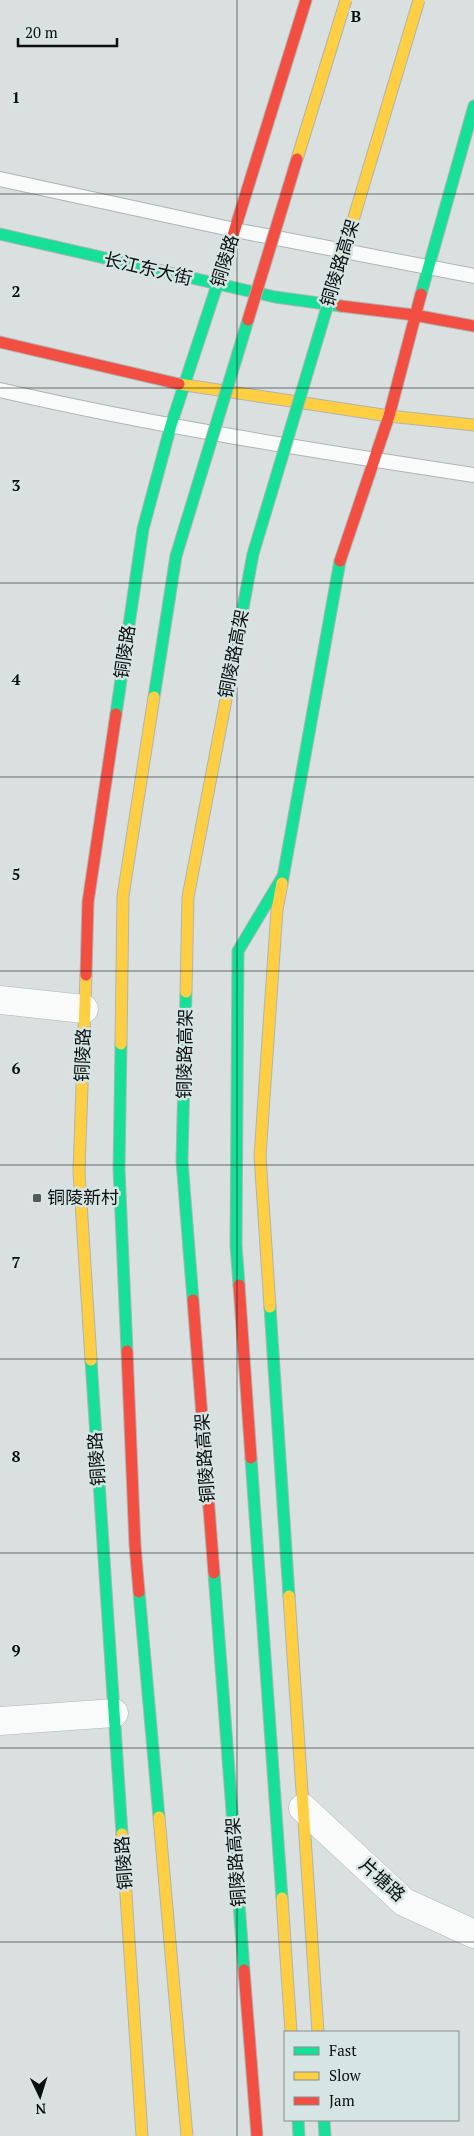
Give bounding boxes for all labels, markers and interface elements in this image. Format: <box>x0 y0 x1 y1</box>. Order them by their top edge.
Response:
text: B <box>351 5 361 27</box>
scale bar <box>18 15 116 47</box>
text: 20 m <box>25 22 58 42</box>
text: 1 <box>11 86 21 108</box>
street label: 铜陵路高架 <box>314 216 364 309</box>
street label: 铜陵路 <box>205 231 243 290</box>
street label: 长江东大街 <box>102 246 195 290</box>
text: 2 <box>11 280 21 302</box>
text: 3 <box>11 474 21 496</box>
street label: 铜陵路高架 <box>213 607 253 700</box>
street label: 铜陵路 <box>108 623 140 680</box>
text: 4 <box>11 668 21 690</box>
text: 5 <box>11 863 21 885</box>
street label: 铜陵路高架 <box>171 1009 197 1099</box>
street label: 铜陵路 <box>69 1028 95 1082</box>
text: 6 <box>11 1057 21 1079</box>
place label: 铜陵新村 <box>47 1185 119 1209</box>
marker: 铜陵新村 <box>31 1192 43 1204</box>
text: 7 <box>11 1251 21 1273</box>
street label: 铜陵路高架 <box>189 1412 219 1504</box>
street label: 铜陵路 <box>82 1431 110 1487</box>
text: 8 <box>11 1445 21 1467</box>
text: 9 <box>11 1639 21 1661</box>
street label: 铜陵路高架 <box>220 1816 250 1908</box>
street label: 铜陵路 <box>109 1835 137 1891</box>
street label: 片塘路 <box>355 1852 411 1906</box>
legend <box>284 2031 459 2121</box>
text: Fast <box>329 2040 357 2060</box>
text: Slow <box>329 2065 362 2085</box>
north arrow <box>15 2071 65 2121</box>
text: Jam <box>329 2090 355 2110</box>
text: N <box>35 2100 47 2119</box>

